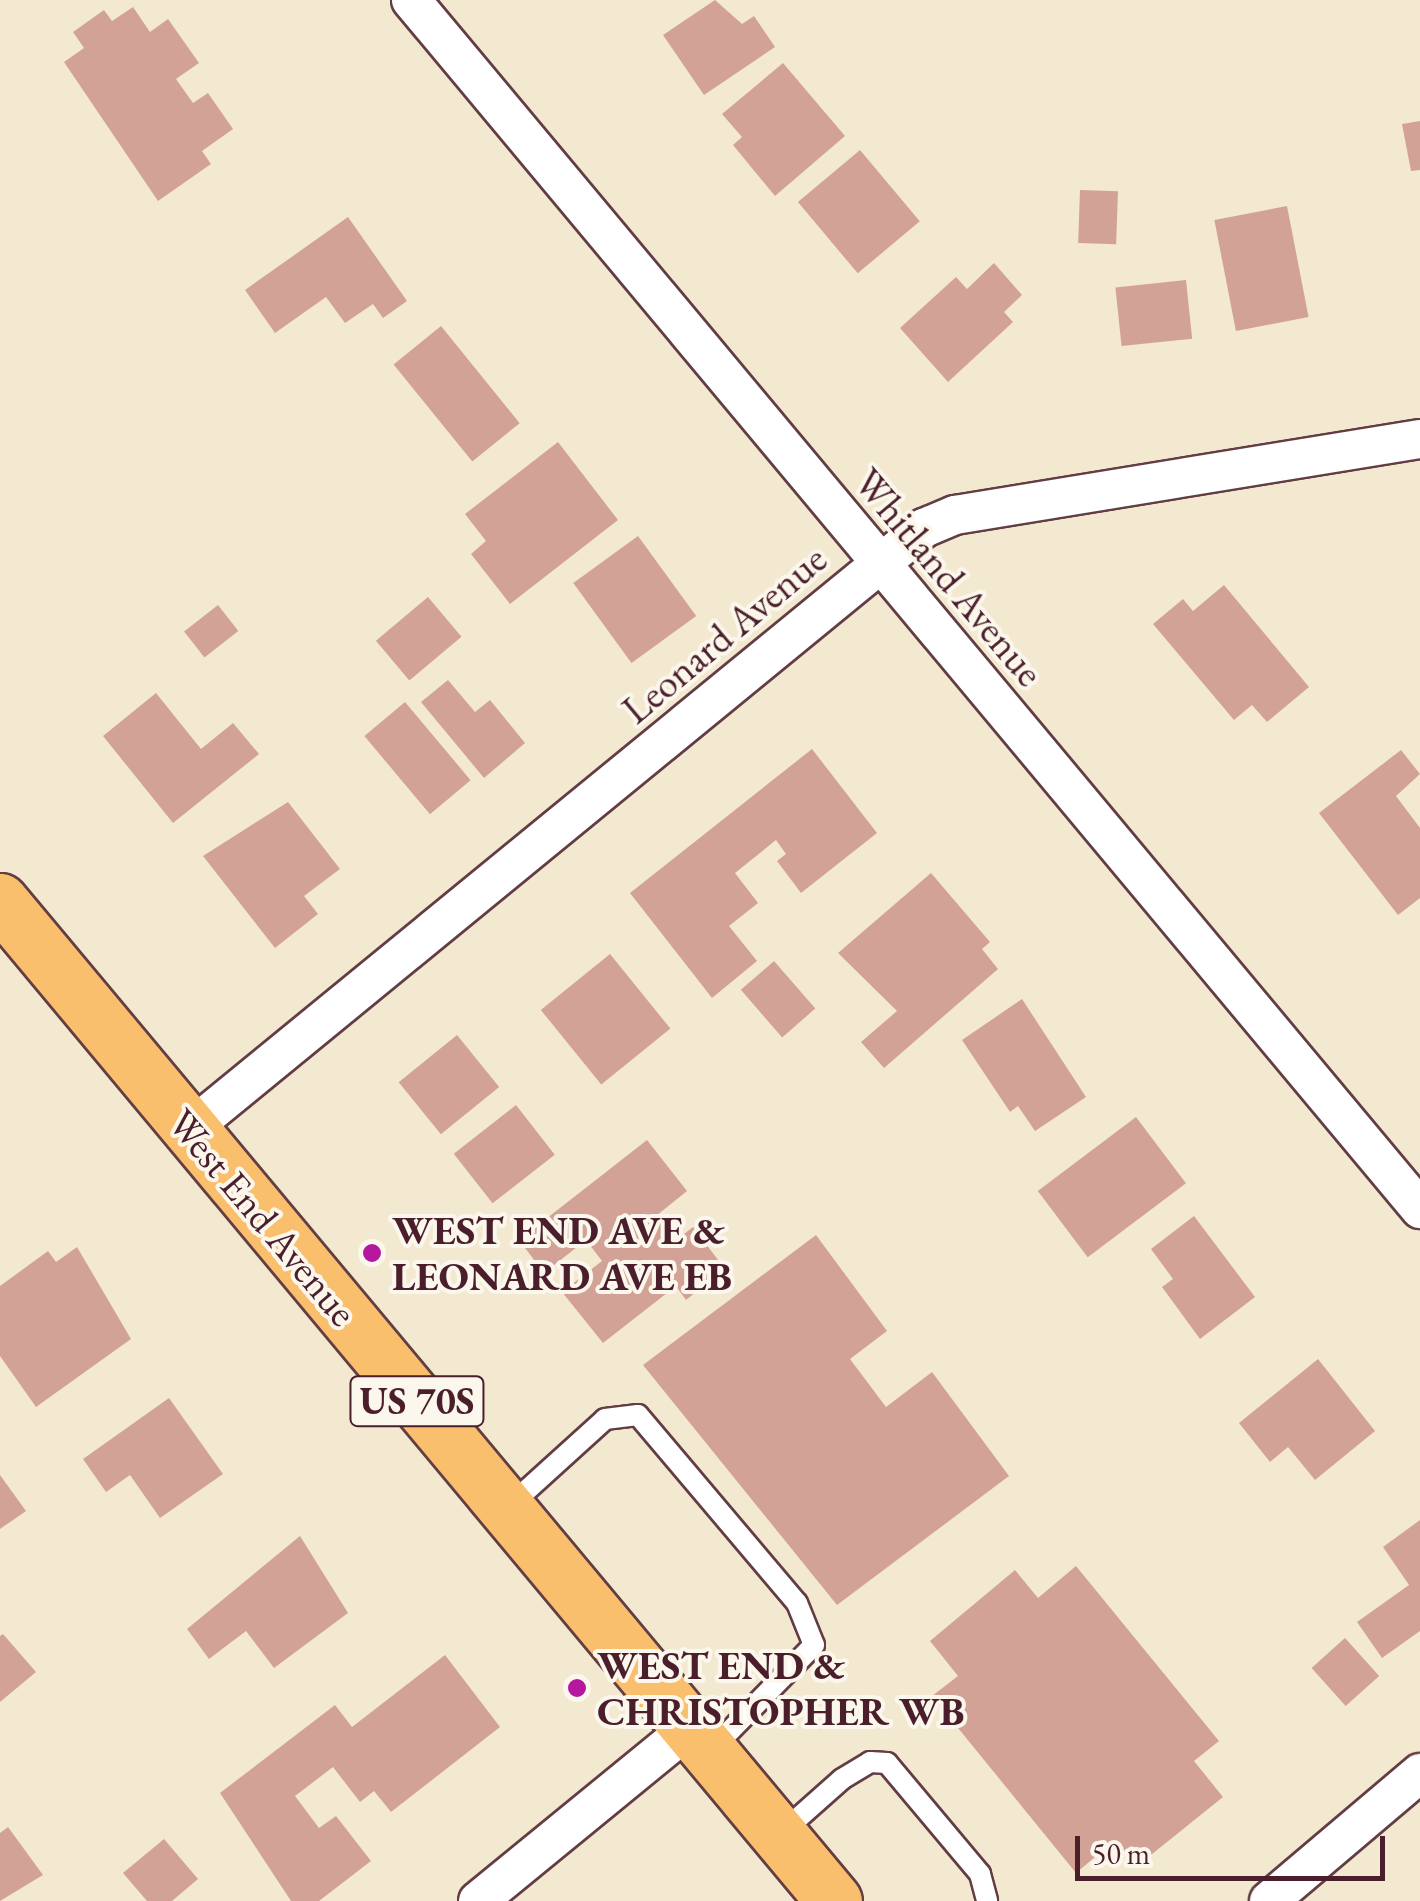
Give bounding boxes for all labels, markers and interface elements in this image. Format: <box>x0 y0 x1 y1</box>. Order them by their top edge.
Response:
street label: Whitland Avenue <box>844 458 1054 696</box>
street label: Leonard Avenue <box>612 535 836 733</box>
street label: West End Avenue <box>158 1099 368 1335</box>
place label: WEST END AVE & LEONARD AVE EB <box>392 1206 732 1300</box>
marker: WEST END AVE & LEONARD AVE EB <box>361 1242 383 1264</box>
road number: US 70S <box>347 1368 487 1434</box>
place label: WEST END & CHRISTOPHER WB <box>597 1641 965 1735</box>
marker: WEST END & CHRISTOPHER WB <box>566 1677 588 1699</box>
scale bar <box>1080 1816 1390 1878</box>
text: 50 m <box>1092 1834 1150 1873</box>

